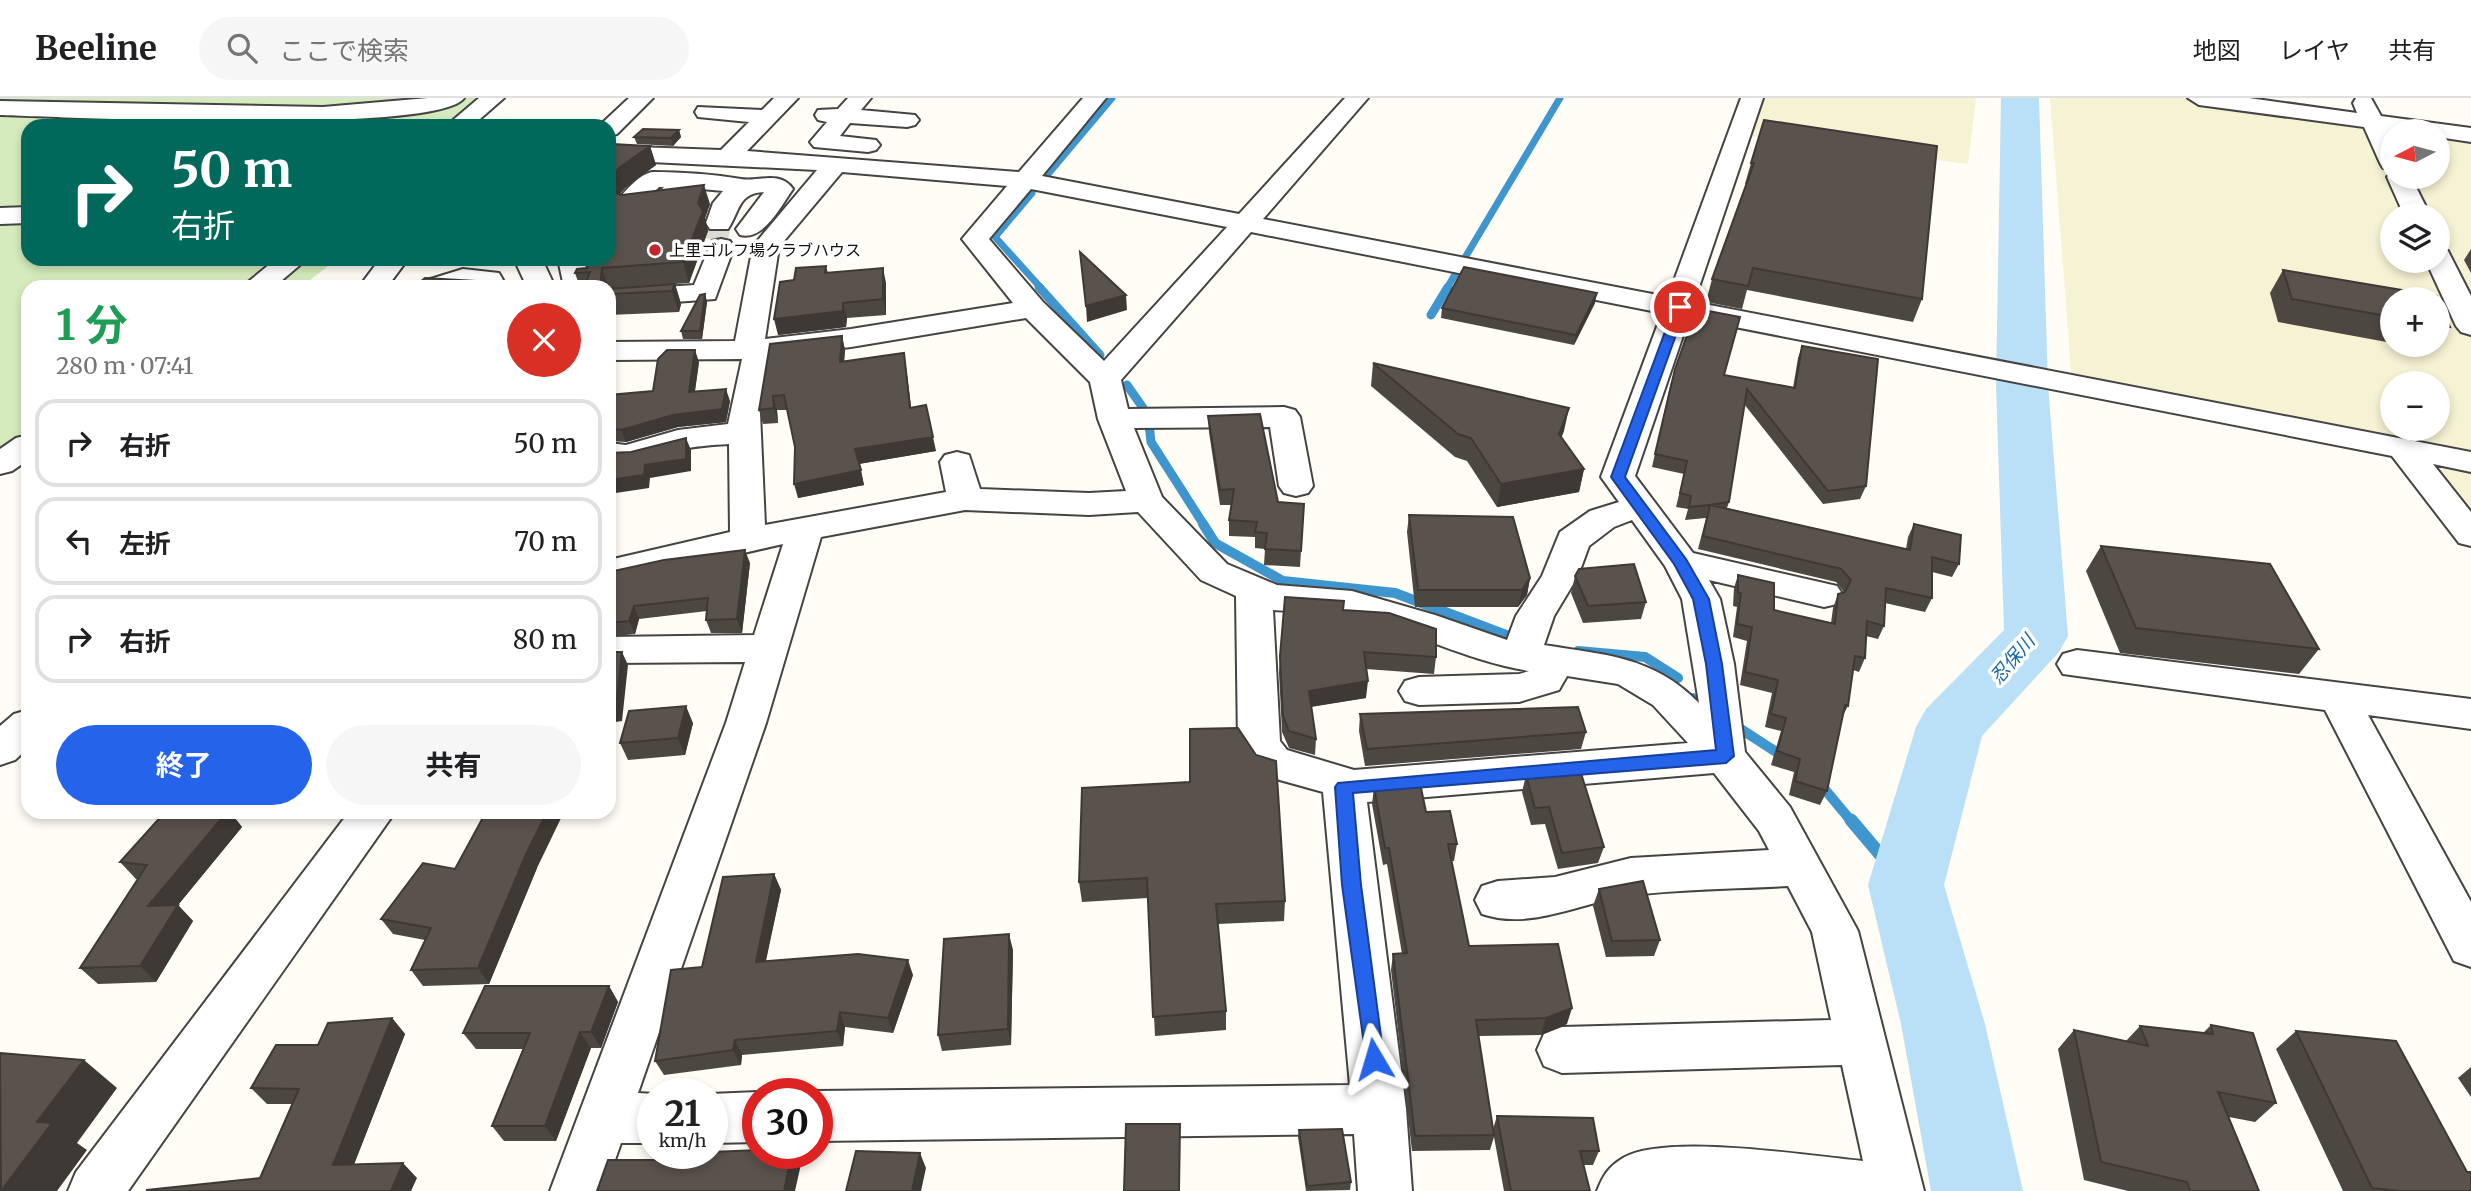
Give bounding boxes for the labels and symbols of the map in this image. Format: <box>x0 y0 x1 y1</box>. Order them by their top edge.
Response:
north arrow <box>2380 119 2450 189</box>
place label: 上里ゴルフ場クラブハウス <box>669 240 861 260</box>
marker: 上里ゴルフ場クラブハウス <box>647 242 663 258</box>
pin <box>1650 277 1710 337</box>
water label: 忍保川 <box>1984 628 2041 689</box>
position arrow <box>1337 1022 1411 1096</box>
speed limit sign: 30 <box>742 1078 833 1169</box>

